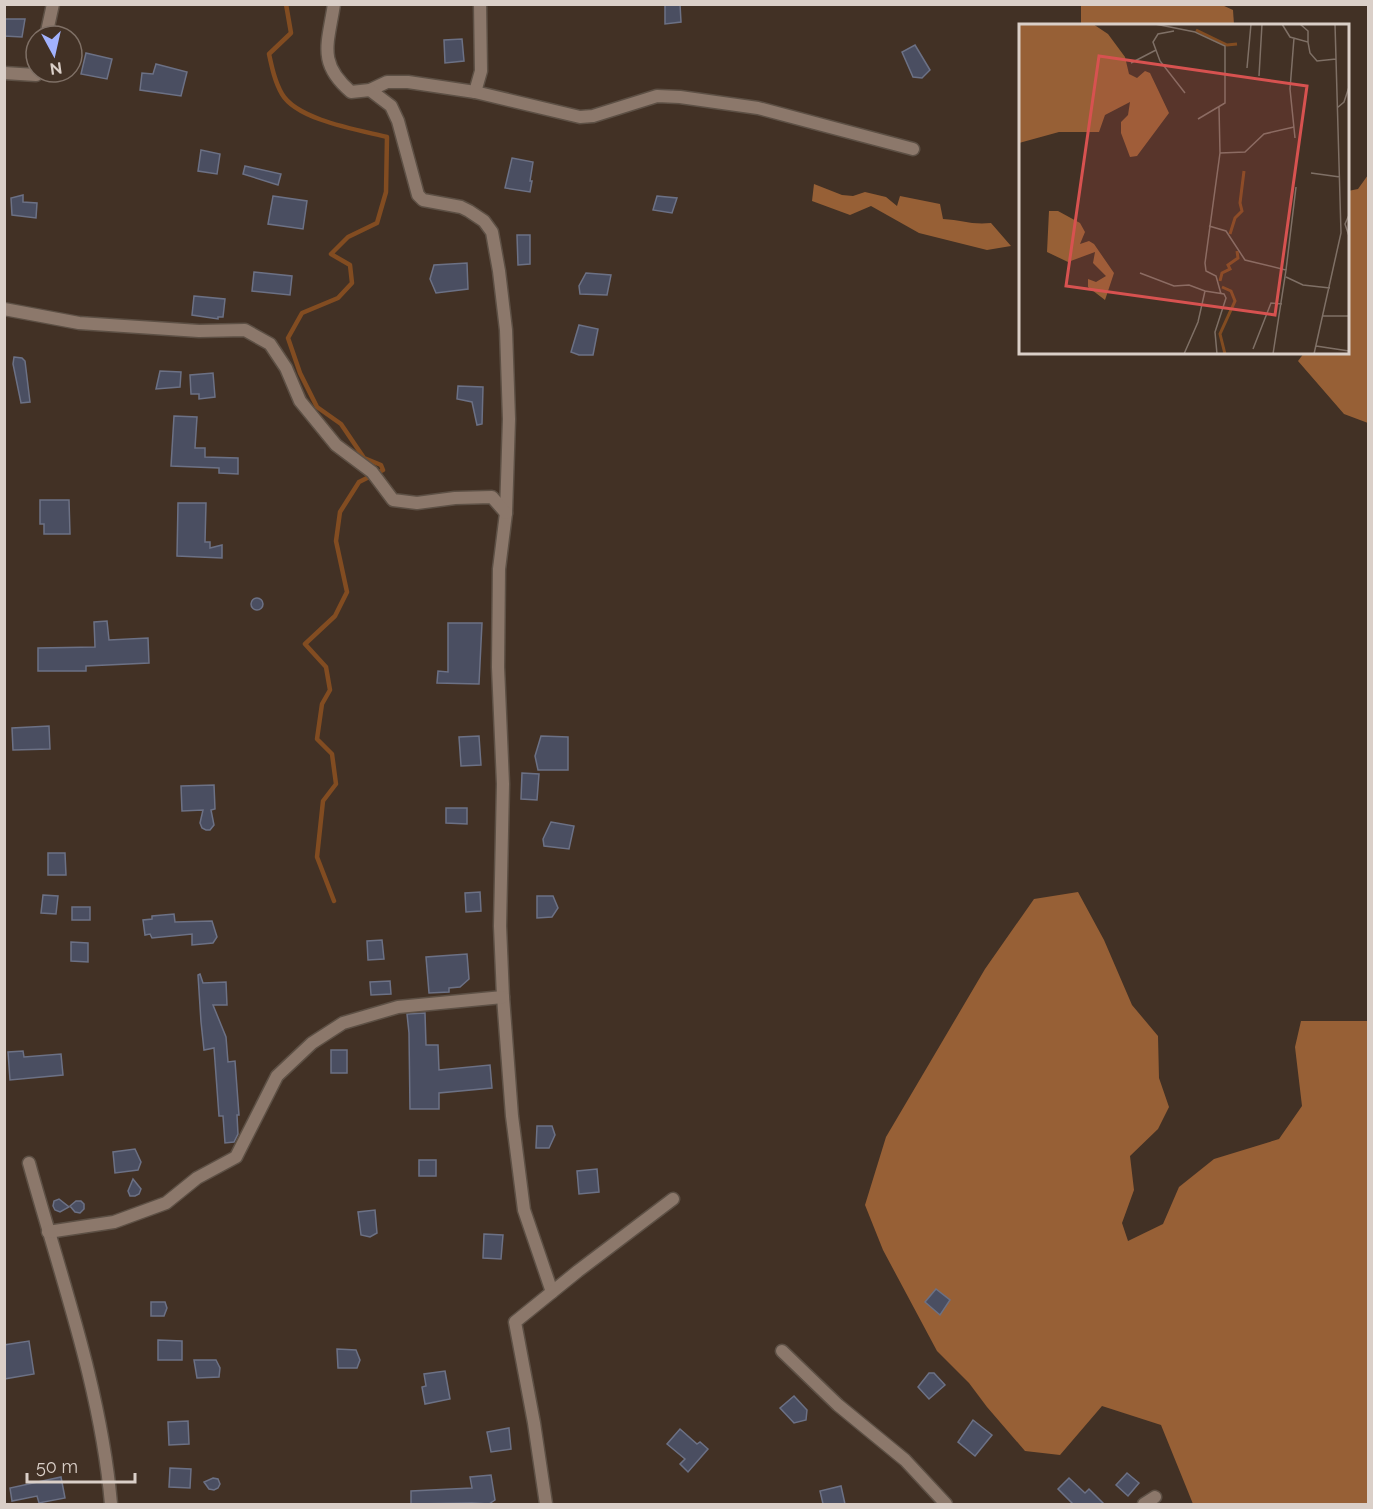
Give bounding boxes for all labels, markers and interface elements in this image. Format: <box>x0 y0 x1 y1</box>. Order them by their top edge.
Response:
north arrow <box>24 24 84 84</box>
inset map <box>1019 24 1349 354</box>
text: N <box>49 58 63 79</box>
scale bar <box>27 1446 135 1484</box>
text: 50 m <box>36 1456 78 1477</box>

